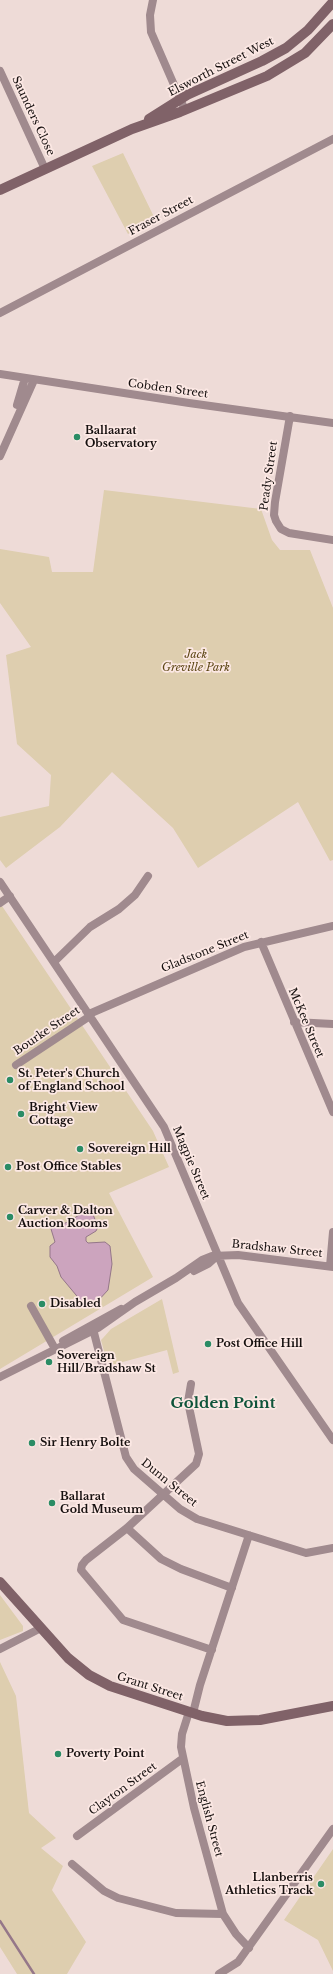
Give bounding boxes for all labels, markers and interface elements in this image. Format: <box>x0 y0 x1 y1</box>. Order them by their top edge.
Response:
street label: Elsworth Street West <box>166 35 276 99</box>
street label: Saunders Close <box>9 74 57 158</box>
street label: Fraser Street <box>126 193 196 239</box>
street label: Cobden Street <box>127 377 209 401</box>
place label: Ballaarat Observatory <box>85 424 157 450</box>
marker: Ballaarat Observatory <box>72 432 82 442</box>
street label: Peady Street <box>258 440 280 512</box>
park label: Jack Greville Park <box>162 648 230 674</box>
street label: Gladstone Street <box>159 928 251 976</box>
street label: McKee Street <box>285 986 327 1060</box>
street label: Bourke Street <box>11 1004 83 1058</box>
place label: St. Peter's Church of England School <box>18 1067 125 1093</box>
marker: St. Peter's Church of England School <box>5 1075 15 1085</box>
place label: Bright View Cottage <box>29 1101 98 1127</box>
marker: Bright View Cottage <box>16 1109 26 1119</box>
street label: Magpie Street <box>170 1124 212 1202</box>
place label: Sovereign Hill <box>88 1142 171 1156</box>
marker: Sovereign Hill <box>75 1144 85 1154</box>
place label: Post Office Stables <box>16 1160 121 1174</box>
marker: Post Office Stables <box>3 1162 13 1172</box>
place label: Carver & Dalton Auction Rooms <box>18 1204 113 1230</box>
marker: Carver & Dalton Auction Rooms <box>5 1212 15 1222</box>
street label: Bradshaw Street <box>231 1238 323 1260</box>
place label: Disabled <box>50 1297 101 1311</box>
marker: Disabled <box>37 1299 47 1309</box>
place label: Post Office Hill <box>216 1337 303 1351</box>
marker: Post Office Hill <box>203 1339 213 1349</box>
place label: Sovereign Hill/Bradshaw St <box>57 1349 156 1375</box>
marker: Sovereign Hill/Bradshaw St <box>44 1357 54 1367</box>
district label: Golden Point <box>171 1395 275 1413</box>
place label: Sir Henry Bolte <box>40 1436 130 1450</box>
marker: Sir Henry Bolte <box>27 1438 37 1448</box>
street label: Dunn Street <box>138 1456 200 1510</box>
place label: Ballarat Gold Museum <box>60 1490 143 1516</box>
marker: Ballarat Gold Museum <box>47 1498 57 1508</box>
street label: Grant Street <box>115 1670 185 1704</box>
place label: Poverty Point <box>66 1747 144 1761</box>
marker: Poverty Point <box>53 1749 63 1759</box>
street label: Clayton Street <box>87 1760 159 1818</box>
street label: English Street <box>192 1779 226 1859</box>
place label: Llanberris Athletics Track <box>225 1871 313 1897</box>
marker: Llanberris Athletics Track <box>316 1879 326 1889</box>

